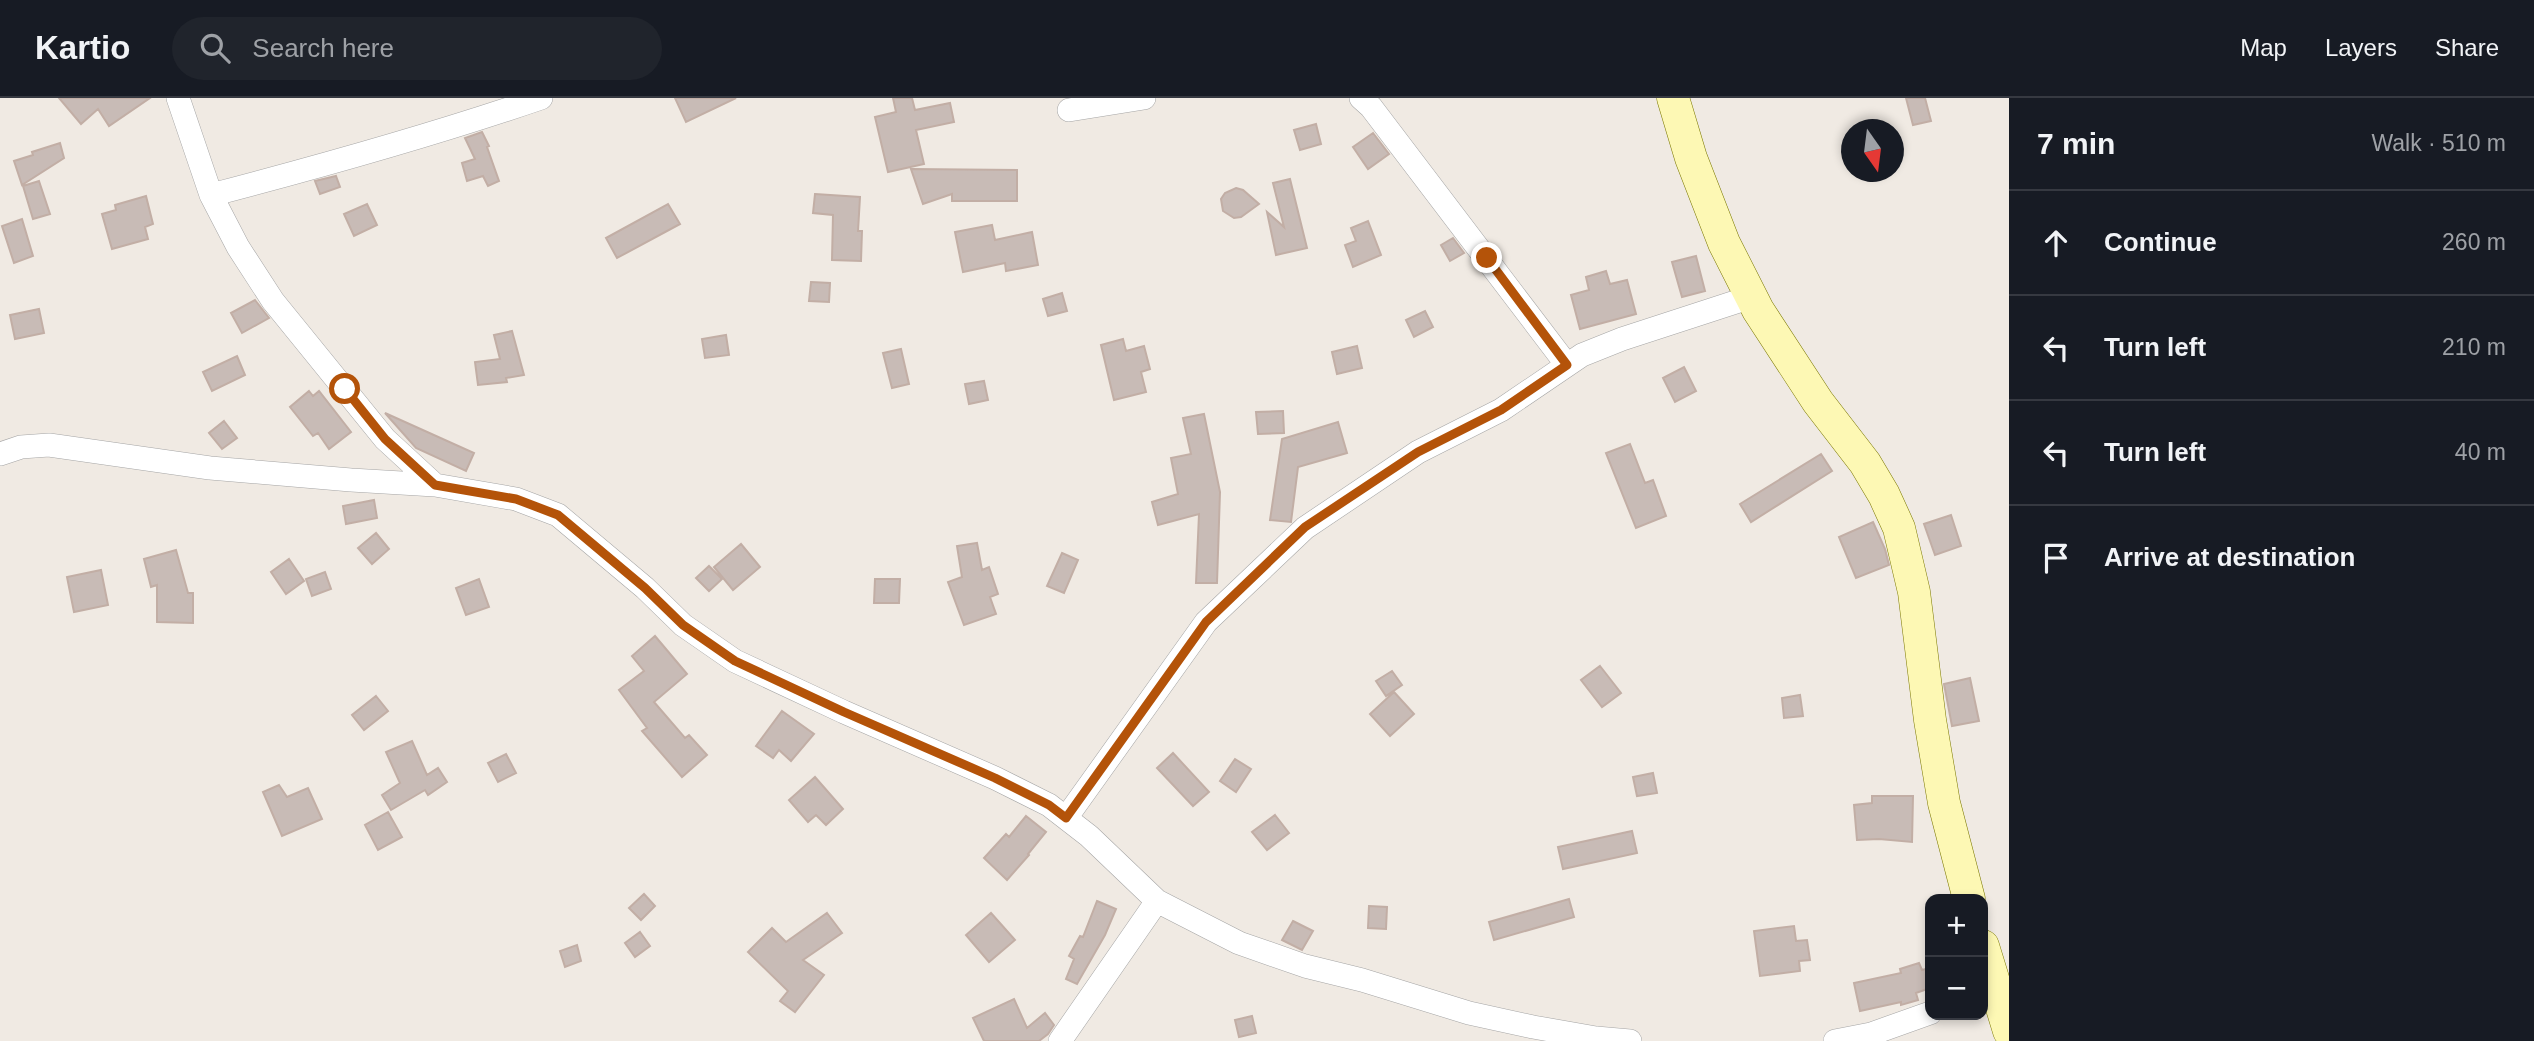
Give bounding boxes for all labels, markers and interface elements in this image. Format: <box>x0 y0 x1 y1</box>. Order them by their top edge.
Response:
search box <box>172 17 662 80</box>
text: Kartio <box>35 29 130 66</box>
icon: search <box>196 29 234 67</box>
text: Search here <box>252 33 394 63</box>
text: Map <box>2240 34 2287 61</box>
text: Layers <box>2325 34 2397 61</box>
text: Share <box>2435 34 2499 61</box>
north arrow <box>1841 119 1904 182</box>
text: 7 min <box>2037 127 2115 160</box>
text: Walk · 510 m <box>2371 130 2506 156</box>
icon: ahead <box>2037 224 2075 262</box>
text: Continue <box>2104 227 2217 257</box>
text: 260 m <box>2442 229 2506 255</box>
route end <box>1471 242 1502 273</box>
icon: left <box>2037 329 2075 367</box>
text: Turn left <box>2104 332 2206 362</box>
text: 210 m <box>2442 334 2506 360</box>
route start <box>329 373 360 404</box>
icon: left <box>2037 434 2075 472</box>
text: Turn left <box>2104 437 2206 467</box>
text: 40 m <box>2455 439 2506 465</box>
icon: arrive <box>2037 539 2075 577</box>
text: Arrive at destination <box>2104 542 2355 572</box>
map controls <box>1925 894 1988 1020</box>
button: + <box>1925 894 1988 957</box>
button: − <box>1925 957 1988 1020</box>

